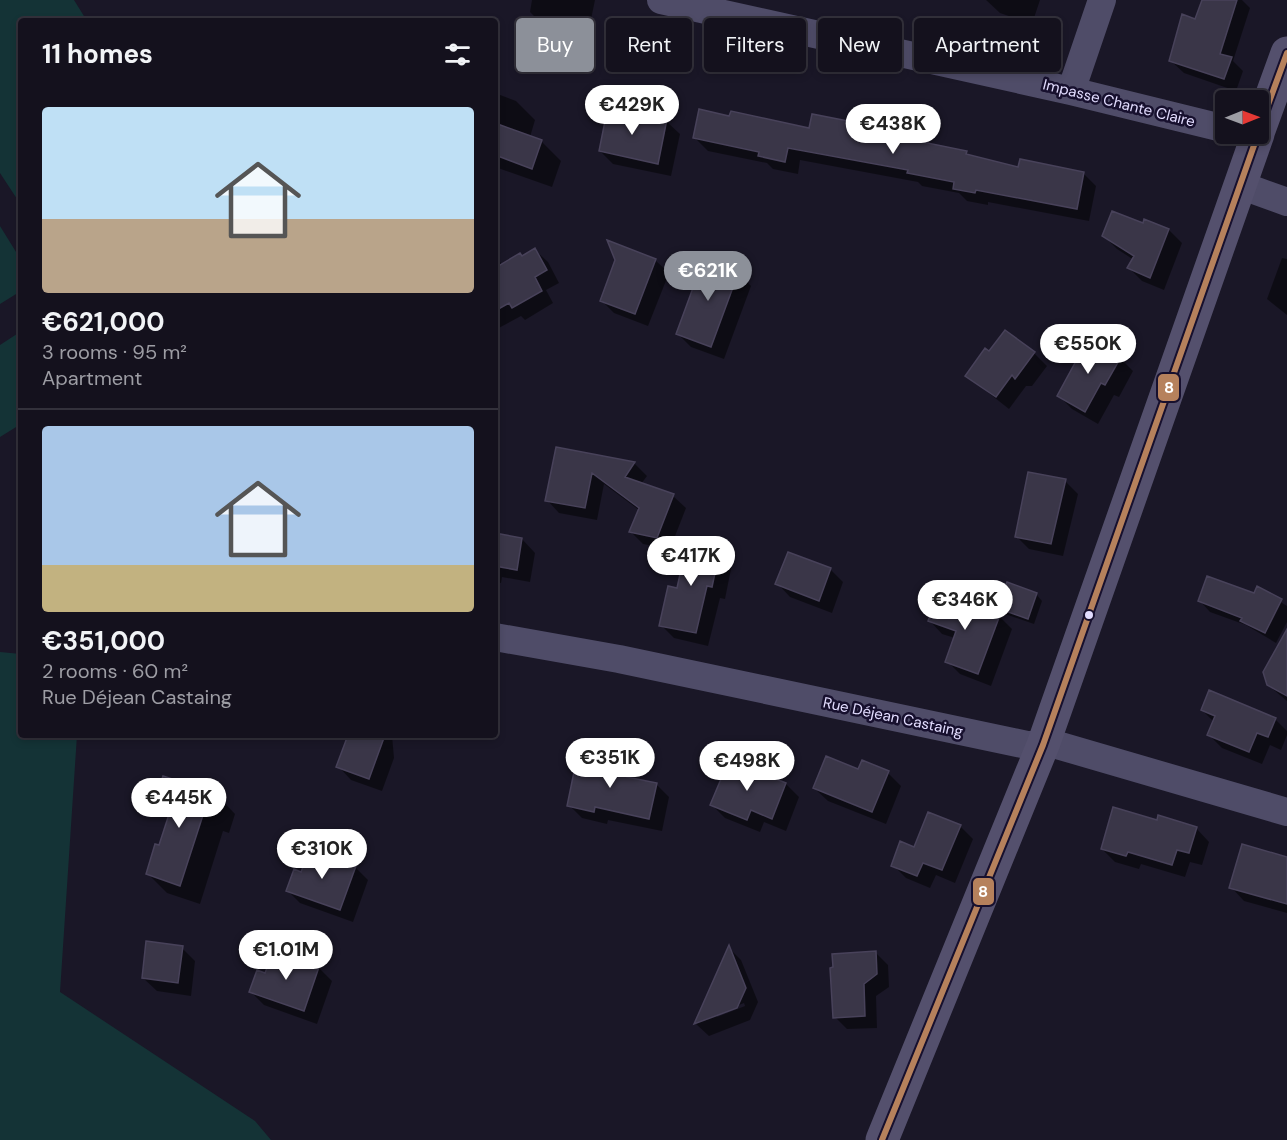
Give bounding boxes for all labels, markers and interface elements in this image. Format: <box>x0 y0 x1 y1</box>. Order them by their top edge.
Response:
chip: Buy <box>516 18 594 72</box>
chip: Rent <box>606 18 692 72</box>
chip: Filters <box>704 18 806 72</box>
chip: New <box>818 18 902 72</box>
chip: Apartment <box>914 18 1061 72</box>
text: 11 homes <box>42 37 153 71</box>
icon: filters <box>441 38 474 71</box>
street label: Impasse Chante Claire <box>1041 74 1197 132</box>
pin: €429K <box>590 85 674 136</box>
north arrow <box>1215 90 1269 144</box>
map controls <box>1215 90 1269 144</box>
text: €429K <box>599 91 665 117</box>
pin: €438K <box>851 104 935 155</box>
text: €438K <box>860 110 926 136</box>
icon: home <box>204 146 312 254</box>
pin: €621K <box>666 251 750 302</box>
text: €621K <box>678 257 738 283</box>
text: €621,000 <box>42 305 165 339</box>
pin: €550K <box>1046 324 1130 375</box>
text: €550K <box>1054 330 1122 356</box>
text: 3 rooms · 95 m² <box>42 339 187 365</box>
text: Apartment <box>42 365 142 391</box>
line badge: 8 <box>1157 373 1180 402</box>
text: 8 <box>1164 377 1174 398</box>
icon: home <box>204 465 312 573</box>
pin: €417K <box>649 536 733 587</box>
text: €417K <box>661 542 721 568</box>
pin: €346K <box>923 580 1007 631</box>
text: €346K <box>932 586 998 612</box>
unlabelled marker <box>1083 609 1095 621</box>
text: €351,000 <box>42 624 165 658</box>
text: 2 rooms · 60 m² <box>42 658 188 684</box>
text: Rue Déjean Castaing <box>42 684 232 710</box>
street label: Rue Déjean Castaing <box>821 692 965 742</box>
pin: €351K <box>568 738 652 789</box>
pin: €498K <box>705 741 789 792</box>
text: €351K <box>580 744 640 770</box>
text: €498K <box>713 747 781 773</box>
pin: €445K <box>137 778 221 829</box>
text: €445K <box>145 784 213 810</box>
pin: €310K <box>280 829 364 880</box>
text: €310K <box>291 835 353 861</box>
line badge: 8 <box>972 877 995 906</box>
text: 8 <box>978 881 988 902</box>
pin: €1.01M <box>237 930 335 981</box>
text: €1.01M <box>253 936 319 962</box>

